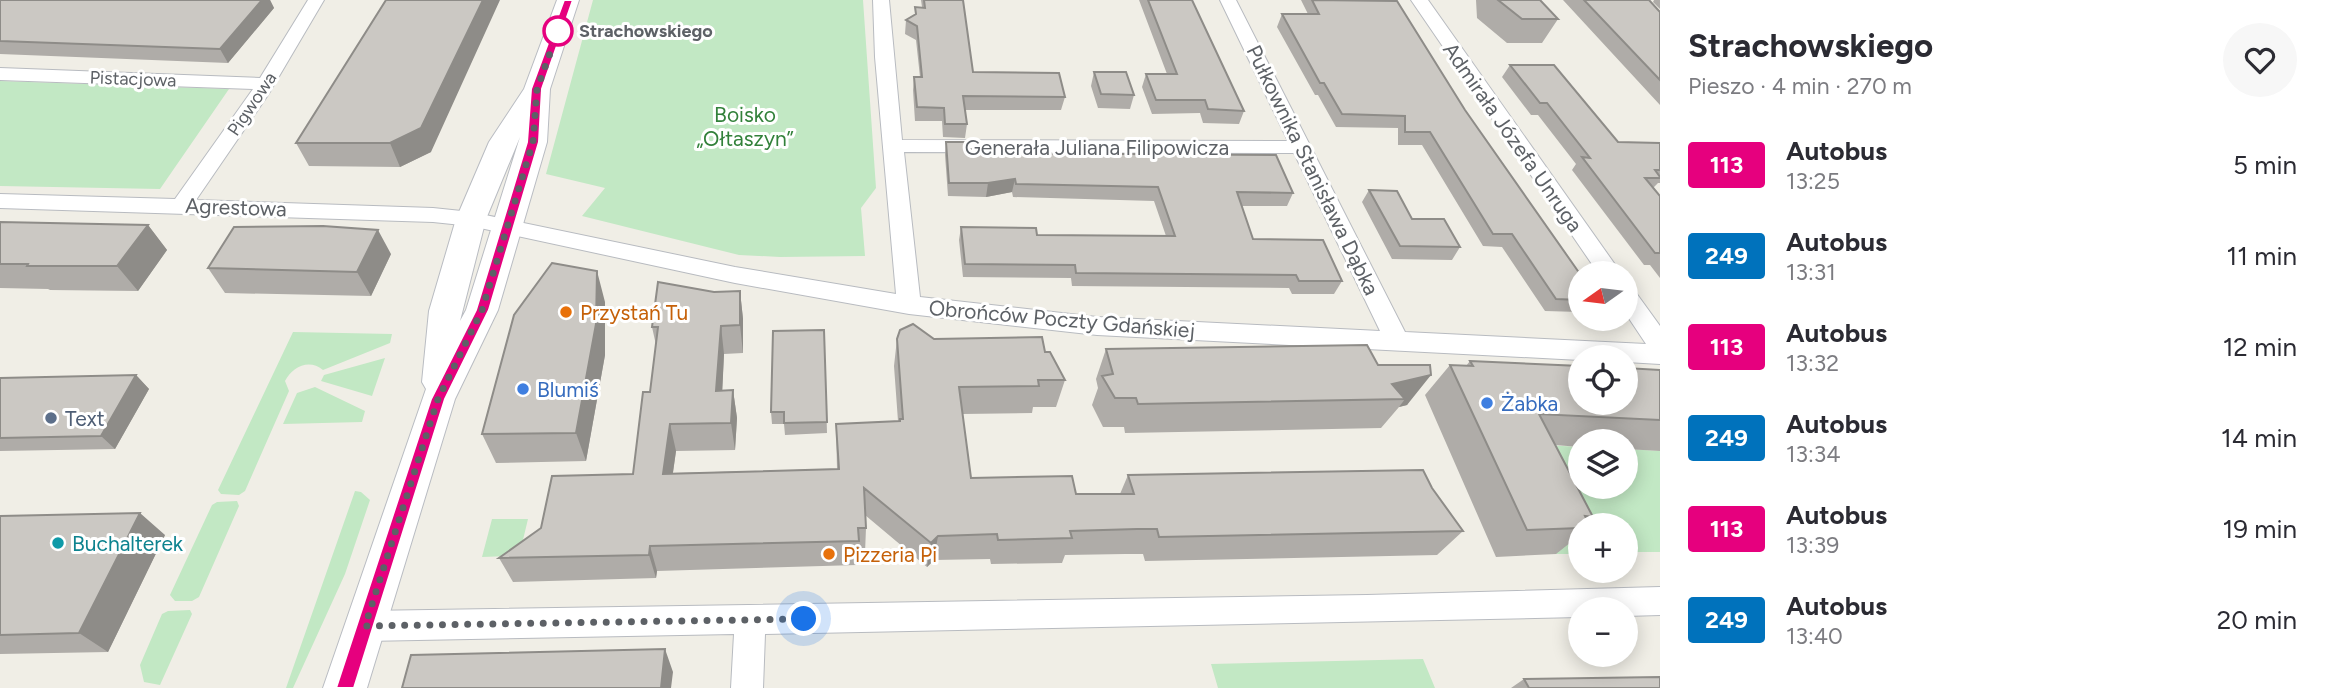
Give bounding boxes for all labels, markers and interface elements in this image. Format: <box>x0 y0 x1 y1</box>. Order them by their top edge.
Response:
marker: Strachowskiego <box>543 16 573 46</box>
place label: Strachowskiego <box>579 20 713 42</box>
button: heart <box>2223 23 2297 97</box>
text: Strachowskiego <box>1688 26 1933 65</box>
street label: Admirała Józefa Unruga <box>1438 37 1588 237</box>
street label: Pułkownika Stanisława Dąbka <box>1241 41 1385 299</box>
street label: Pistacjowa <box>89 66 177 92</box>
street label: Pigwowa <box>223 68 281 140</box>
text: Pieszo · 4 min · 270 m <box>1688 72 1912 100</box>
park label: Boisko „Ołtaszyn” <box>696 102 794 151</box>
street label: Generała Juliana Filipowicza <box>965 135 1229 160</box>
text: Autobus <box>1786 135 1887 167</box>
text: 5 min <box>2233 149 2297 181</box>
text: 113 <box>1710 150 1743 179</box>
text: 13:25 <box>1786 167 1840 195</box>
street label: Agrestowa <box>185 193 287 221</box>
text: Autobus <box>1786 226 1887 258</box>
text: 11 min <box>2226 240 2297 272</box>
text: 249 <box>1705 241 1748 270</box>
text: 13:31 <box>1786 258 1836 286</box>
north arrow <box>1568 261 1638 331</box>
map controls <box>1568 261 1638 667</box>
street label: Obrońców Poczty Gdańskiej <box>928 295 1196 343</box>
place label: Przystań Tu <box>580 300 688 325</box>
marker: Przystań Tu <box>558 304 574 320</box>
text: Autobus <box>1786 317 1887 349</box>
text: 12 min <box>2223 331 2297 363</box>
text: 113 <box>1710 332 1743 361</box>
button: locate <box>1568 345 1638 415</box>
text: 13:32 <box>1786 349 1839 377</box>
place label: Blumiś <box>537 377 599 402</box>
marker: Blumiś <box>515 381 531 397</box>
place label: Żabka <box>1501 391 1558 416</box>
marker: Żabka <box>1479 395 1495 411</box>
place label: Text <box>65 406 105 431</box>
text: Autobus <box>1786 408 1887 440</box>
marker: Text <box>43 410 59 426</box>
text: 14 min <box>2221 422 2297 454</box>
text: 249 <box>1705 423 1748 452</box>
button: layers <box>1568 429 1638 499</box>
text: 13:34 <box>1786 440 1841 468</box>
text: Autobus <box>1786 499 1887 531</box>
button: + <box>1568 513 1638 583</box>
text: 19 min <box>2222 513 2297 545</box>
text: 113 <box>1710 514 1743 543</box>
place label: Buchalterek <box>72 531 184 556</box>
text: 13:39 <box>1786 531 1839 559</box>
marker: Buchalterek <box>50 535 66 551</box>
place label: Pizzeria Pi <box>843 542 937 567</box>
marker: Pizzeria Pi <box>821 546 837 562</box>
text: Autobus <box>1786 590 1887 622</box>
button: − <box>1568 597 1638 667</box>
your location <box>786 601 821 636</box>
text: 20 min <box>2217 604 2297 636</box>
text: 249 <box>1705 605 1748 634</box>
text: 13:40 <box>1786 622 1843 650</box>

